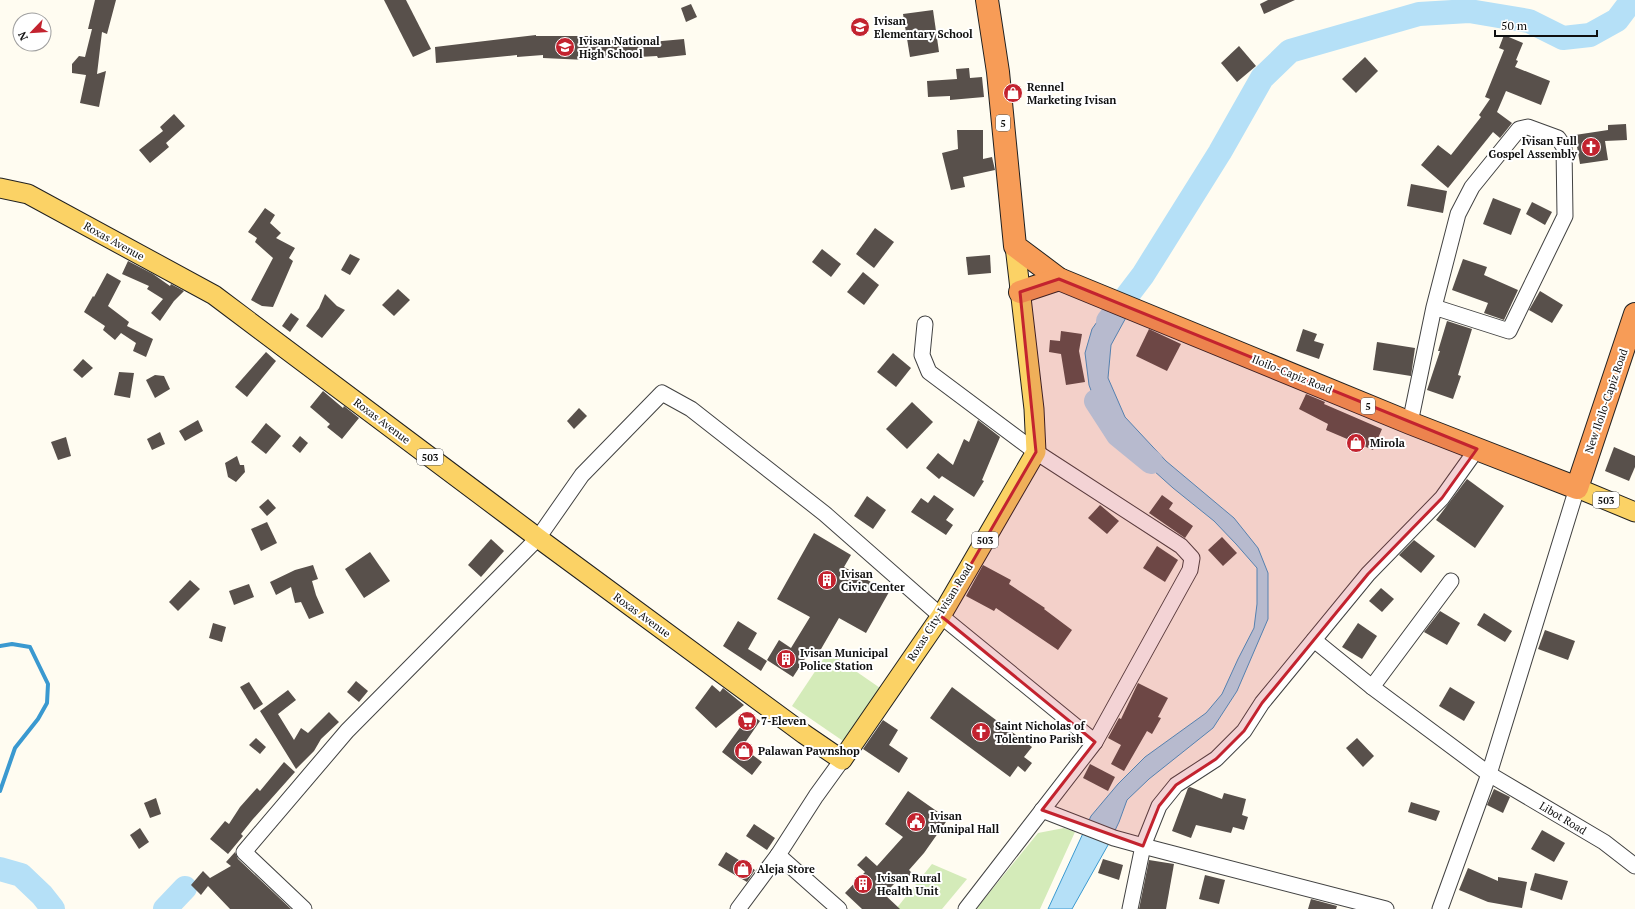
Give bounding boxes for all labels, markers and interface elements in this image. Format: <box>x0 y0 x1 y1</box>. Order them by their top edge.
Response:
north arrow <box>12 12 52 52</box>
scale bar <box>1495 12 1597 38</box>
place label: Ivisan Elementary School <box>874 14 973 41</box>
school or university icon: Ivisan Elementary School <box>849 16 871 38</box>
text: 50 m <box>1501 18 1528 33</box>
text: N <box>15 29 31 43</box>
place label: Ivisan National High School <box>579 34 660 61</box>
school or university icon: Ivisan National High School <box>554 36 576 58</box>
place label: Rennel Marketing Ivisan <box>1027 80 1116 107</box>
shop icon: Rennel Marketing Ivisan <box>1002 82 1024 104</box>
road number: 5 <box>996 115 1010 131</box>
place label: Ivisan Full Gospel Assembly <box>1489 134 1577 161</box>
church icon: Ivisan Full Gospel Assembly <box>1580 136 1602 158</box>
street label: Roxas Avenue <box>81 219 147 264</box>
street label: New Iloilo-Capiz Road <box>1582 347 1630 455</box>
street label: Iloilo-Capiz Road <box>1250 352 1334 396</box>
street label: Roxas Avenue <box>351 395 413 447</box>
road number: 5 <box>1361 398 1375 414</box>
shop icon: Mirola <box>1345 432 1367 454</box>
place label: Mirola <box>1370 436 1405 450</box>
road number: 503 <box>417 449 443 465</box>
road number: 503 <box>1593 492 1619 508</box>
road number: 503 <box>972 532 998 548</box>
street label: Roxas City-Ivisan Road <box>904 560 976 664</box>
place label: Ivisan Civic Center <box>841 567 905 594</box>
building icon: Ivisan Civic Center <box>816 569 838 591</box>
street label: Roxas Avenue <box>611 590 674 641</box>
place label: Ivisan Municipal Police Station <box>800 646 888 673</box>
building icon: Ivisan Municipal Police Station <box>775 648 797 670</box>
supermarket icon: 7-Eleven <box>736 710 758 732</box>
place label: 7-Eleven <box>761 714 806 728</box>
place label: Saint Nicholas of Tolentino Parish <box>995 719 1086 746</box>
church icon: Saint Nicholas of Tolentino Parish <box>970 721 992 743</box>
shop icon: Palawan Pawnshop <box>733 740 755 762</box>
place label: Palawan Pawnshop <box>758 744 860 758</box>
street label: Libot Road <box>1537 798 1589 838</box>
place label: Ivisan Munipal Hall <box>930 809 999 836</box>
public building icon: Ivisan Munipal Hall <box>905 811 927 833</box>
shop icon: Aleja Store <box>732 858 754 880</box>
place label: Aleja Store <box>757 862 815 876</box>
place label: Ivisan Rural Health Unit <box>877 871 941 898</box>
building icon: Ivisan Rural Health Unit <box>852 873 874 895</box>

